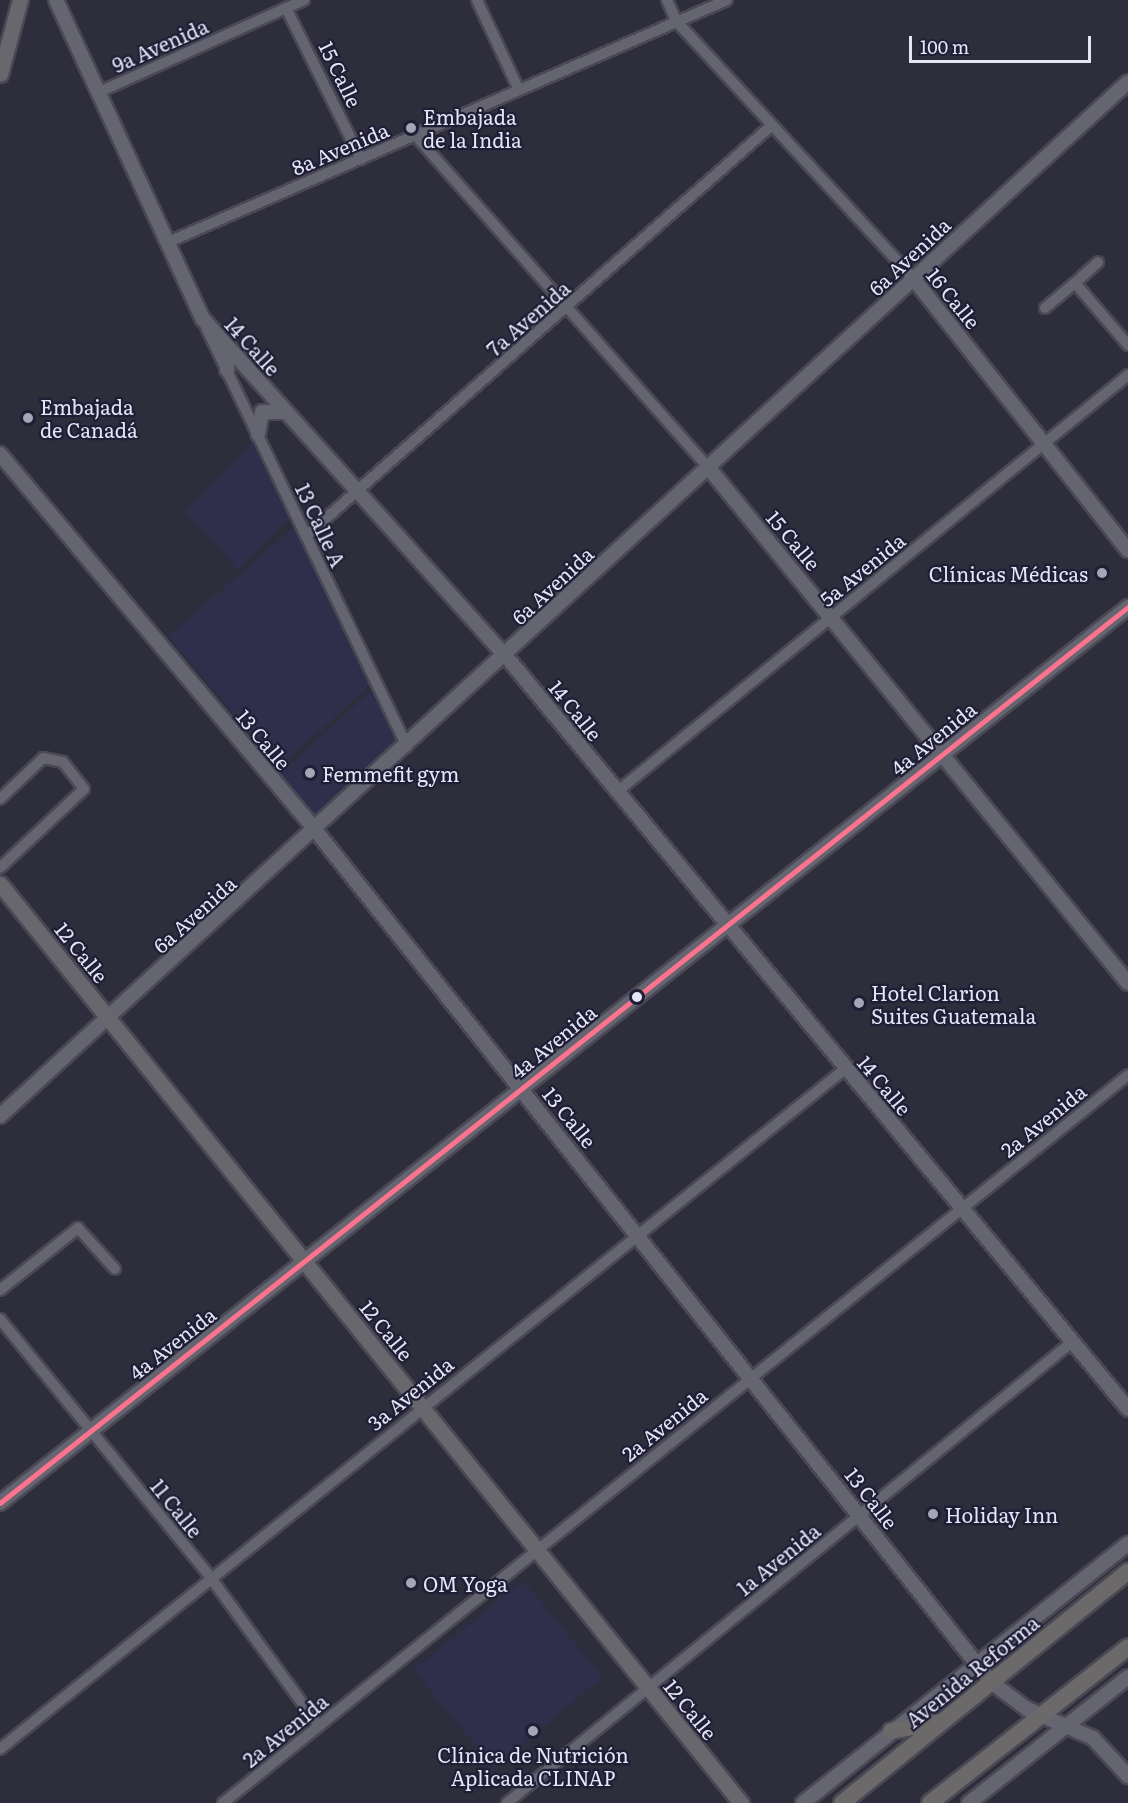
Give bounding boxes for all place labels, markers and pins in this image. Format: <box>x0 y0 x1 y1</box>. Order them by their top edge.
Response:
place label: Embajada de la India <box>423 104 522 151</box>
marker: Embajada de la India <box>404 121 418 135</box>
place label: Embajada de Canadá <box>40 394 138 441</box>
marker: Embajada de Canadá <box>21 411 35 425</box>
place label: Clínicas Médicas <box>929 561 1088 585</box>
marker: Clínicas Médicas <box>1093 564 1111 582</box>
place label: Femmefit gym <box>322 761 459 785</box>
marker: Femmefit gym <box>303 766 317 780</box>
place label: Hotel Clarion Suites Guatemala <box>871 980 1036 1027</box>
unlabelled marker <box>631 991 643 1003</box>
marker: Hotel Clarion Suites Guatemala <box>852 996 866 1010</box>
place label: Holiday Inn <box>945 1502 1058 1526</box>
marker: Holiday Inn <box>926 1507 940 1521</box>
place label: OM Yoga <box>423 1571 508 1595</box>
marker: OM Yoga <box>404 1576 418 1590</box>
marker: Clínica de Nutrición Aplicada CLINAP <box>524 1722 542 1740</box>
place label: Clínica de Nutrición Aplicada CLINAP <box>437 1742 629 1789</box>

